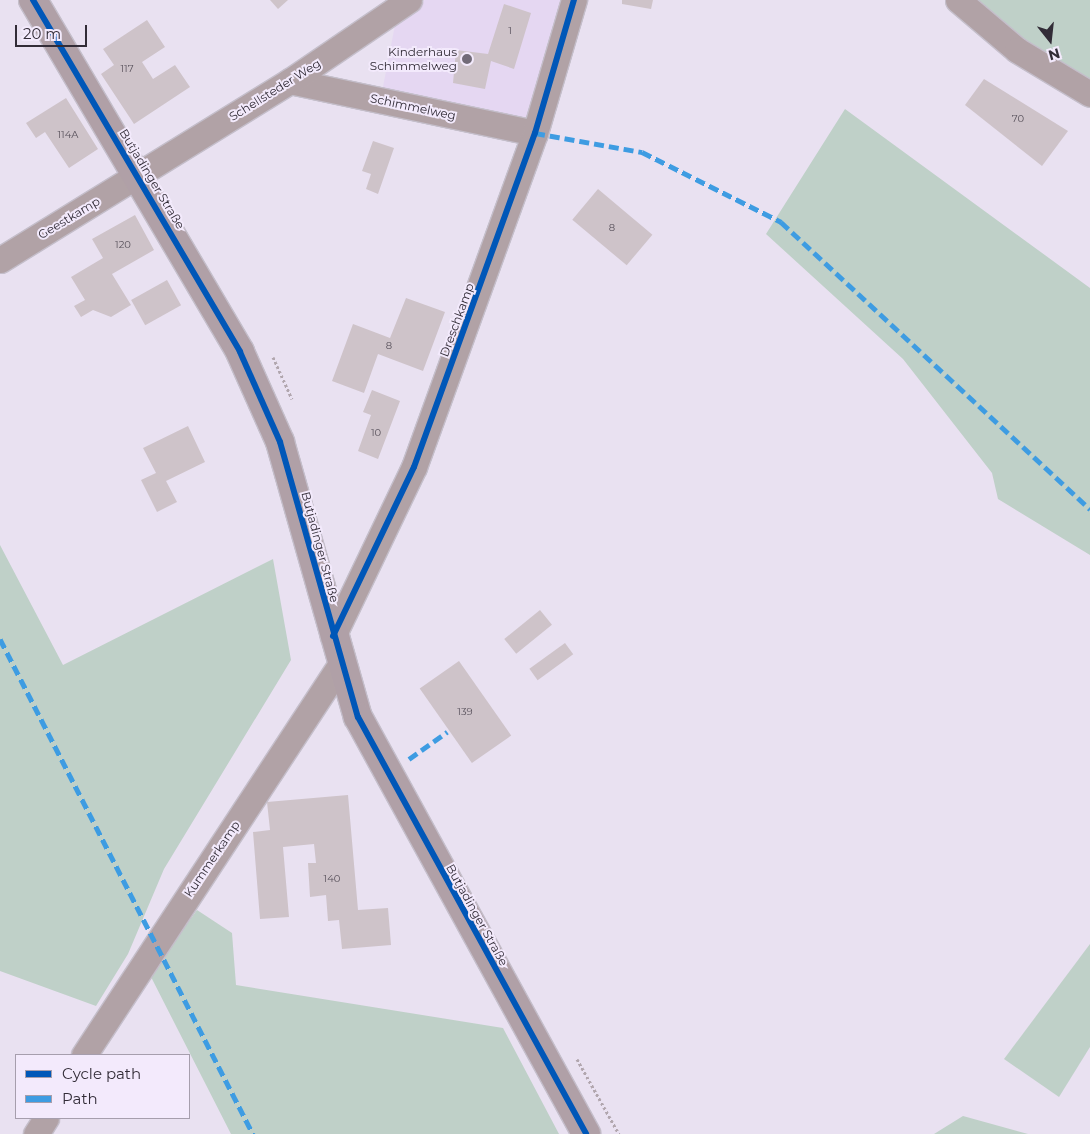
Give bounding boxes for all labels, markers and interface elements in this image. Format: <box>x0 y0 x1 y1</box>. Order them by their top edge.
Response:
scale bar <box>18 15 90 47</box>
north arrow <box>1025 15 1075 65</box>
text: 20 m <box>23 24 61 43</box>
house number: 1 <box>508 25 512 37</box>
text: N <box>1046 44 1062 65</box>
place label: Kinderhaus Schimmelweg <box>370 45 457 73</box>
marker: Kinderhaus Schimmelweg <box>461 53 473 65</box>
street label: Schellsteder Weg <box>227 56 323 124</box>
house number: 117 <box>120 63 134 75</box>
street label: Schimmelweg <box>369 91 457 123</box>
house number: 70 <box>1012 113 1024 125</box>
street label: Butjadinger Straße <box>116 126 188 232</box>
house number: 114A <box>58 129 78 141</box>
street label: Geestkamp <box>36 194 102 242</box>
house number: 8 <box>609 222 615 234</box>
house number: 120 <box>115 239 131 251</box>
street label: Dreschkamp <box>437 281 477 359</box>
house number: 8 <box>386 340 392 352</box>
house number: 10 <box>371 427 381 439</box>
street label: Butjadinger Straße <box>298 490 342 604</box>
house number: 139 <box>457 706 473 718</box>
street label: Kummerkamp <box>181 818 243 900</box>
street label: Butjadinger Straße <box>443 862 511 968</box>
house number: 140 <box>324 873 340 885</box>
legend <box>15 1054 190 1119</box>
text: Cycle path <box>62 1064 141 1083</box>
text: Path <box>62 1089 98 1108</box>

